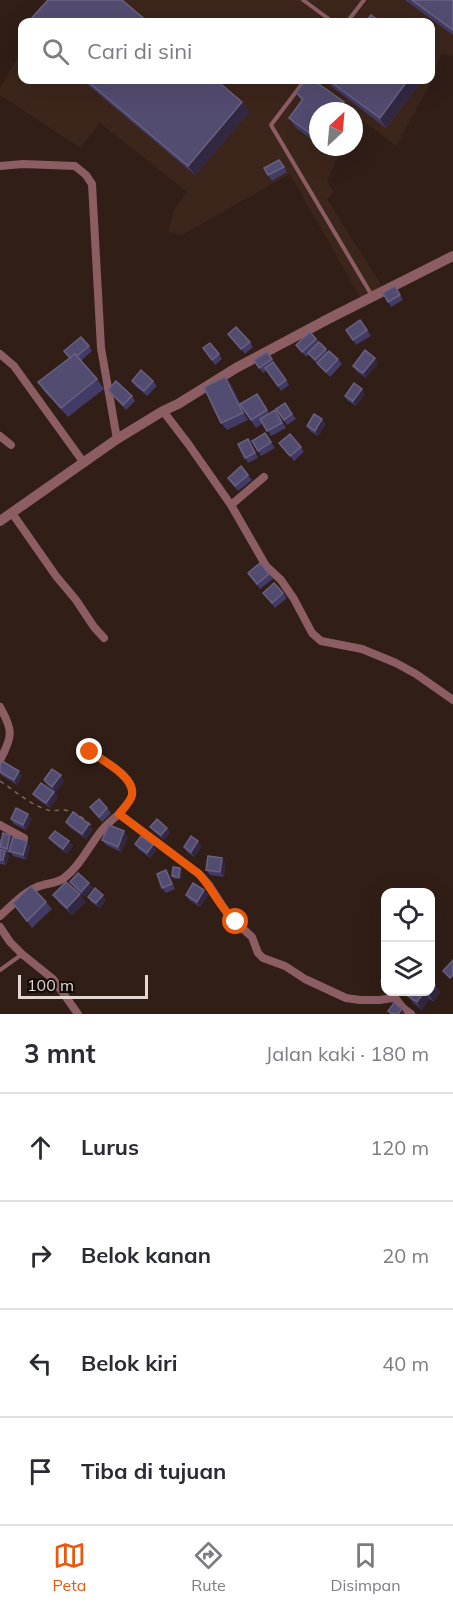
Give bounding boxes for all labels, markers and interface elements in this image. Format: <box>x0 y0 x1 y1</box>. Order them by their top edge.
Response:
search box <box>18 18 435 84</box>
icon: search <box>39 35 72 68</box>
text: Cari di sini <box>87 37 192 65</box>
north arrow <box>309 102 363 156</box>
route end <box>76 738 102 764</box>
map controls <box>381 888 435 996</box>
button: locate <box>381 888 435 942</box>
route start <box>222 908 248 934</box>
button: layers <box>381 942 435 996</box>
scale bar <box>18 972 148 1000</box>
text: 100 m <box>27 975 74 995</box>
text: 3 mnt <box>24 1037 96 1070</box>
text: Jalan kaki · 180 m <box>266 1041 429 1066</box>
icon: ahead <box>24 1131 57 1164</box>
text: Lurus <box>81 1133 139 1161</box>
text: 120 m <box>370 1135 429 1160</box>
icon: right <box>24 1239 57 1272</box>
text: Belok kanan <box>81 1241 211 1269</box>
text: 20 m <box>382 1243 429 1268</box>
icon: left <box>24 1347 57 1380</box>
text: Belok kiri <box>81 1349 177 1377</box>
text: 40 m <box>382 1351 429 1376</box>
icon: arrive <box>24 1455 57 1488</box>
text: Tiba di tujuan <box>81 1457 226 1485</box>
tab: Peta <box>52 1539 86 1595</box>
tab: Rute <box>191 1539 226 1595</box>
tab: Disimpan <box>330 1539 401 1595</box>

